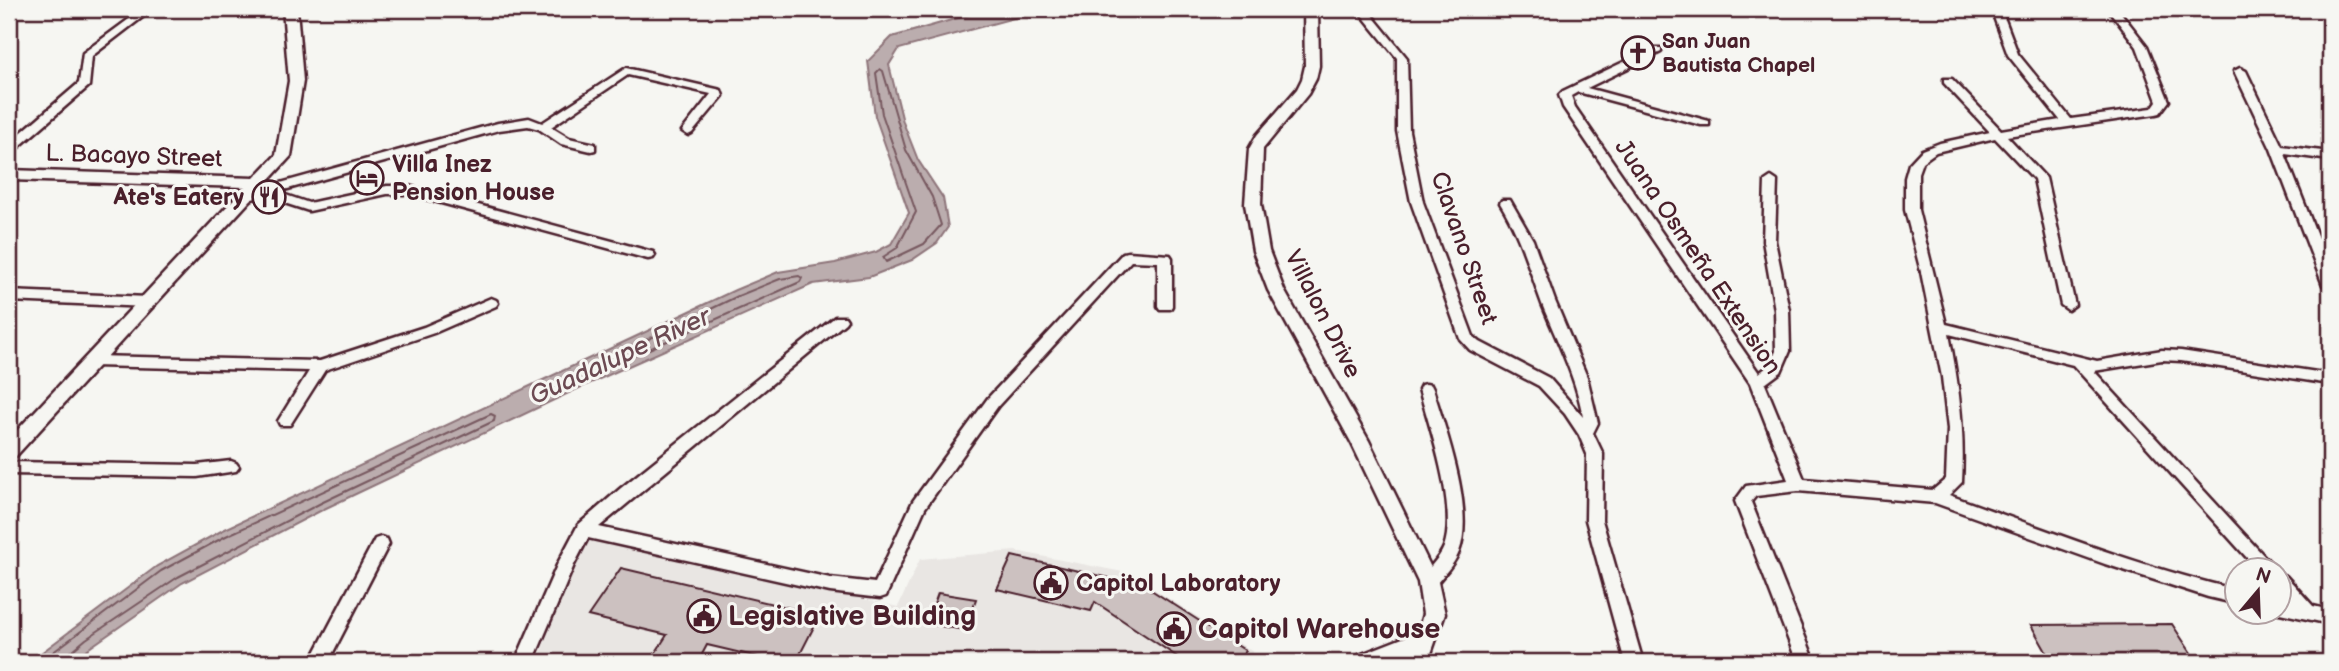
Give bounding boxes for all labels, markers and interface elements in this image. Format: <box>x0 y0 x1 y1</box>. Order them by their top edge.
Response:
place label: San Juan Bautista Chapel <box>1662 29 1815 78</box>
church icon: San Juan Bautista Chapel <box>1619 34 1657 72</box>
street label: Juana Osmeña Extension <box>1609 134 1787 380</box>
street label: L. Bacayo Street <box>45 138 224 174</box>
place label: Villa Inez Pension House <box>392 150 555 207</box>
hotel icon: Villa Inez Pension House <box>348 159 386 197</box>
street label: Clavano Street <box>1424 168 1504 329</box>
restaurant icon: Ate's Eatery <box>250 178 288 216</box>
place label: Ate's Eatery <box>113 183 244 212</box>
street label: Villalon Drive <box>1278 245 1368 383</box>
water label: Guadalupe River <box>525 301 717 412</box>
north arrow <box>2224 556 2294 626</box>
text: N <box>2253 563 2274 590</box>
public building icon: Capitol Laboratory <box>1032 564 1070 602</box>
place label: Capitol Laboratory <box>1076 569 1280 598</box>
public building icon: Legislative Building <box>685 597 723 635</box>
place label: Legislative Building <box>728 600 976 633</box>
public building icon: Capitol Warehouse <box>1155 610 1193 648</box>
place label: Capitol Warehouse <box>1198 613 1440 646</box>

